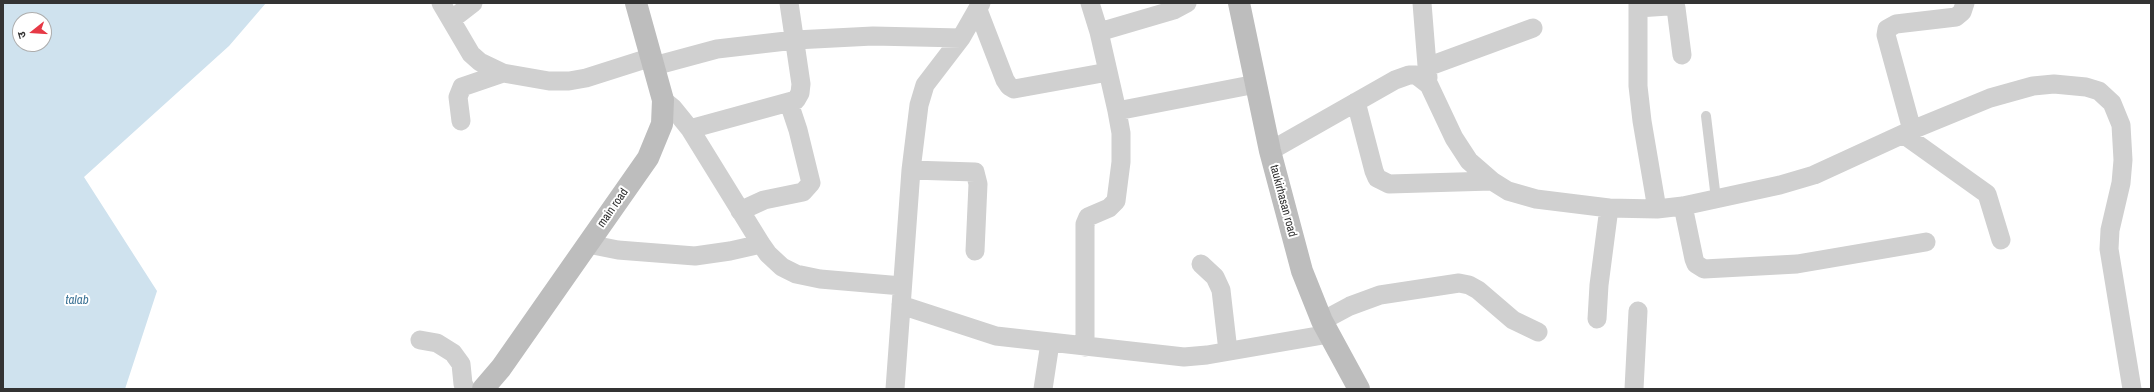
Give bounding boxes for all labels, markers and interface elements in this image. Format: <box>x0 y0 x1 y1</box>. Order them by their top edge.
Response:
north arrow <box>12 12 52 52</box>
text: उ <box>14 30 29 40</box>
street label: taukirhasan road <box>1266 163 1300 239</box>
street label: main road <box>594 186 632 230</box>
water label: talab <box>65 293 89 309</box>

